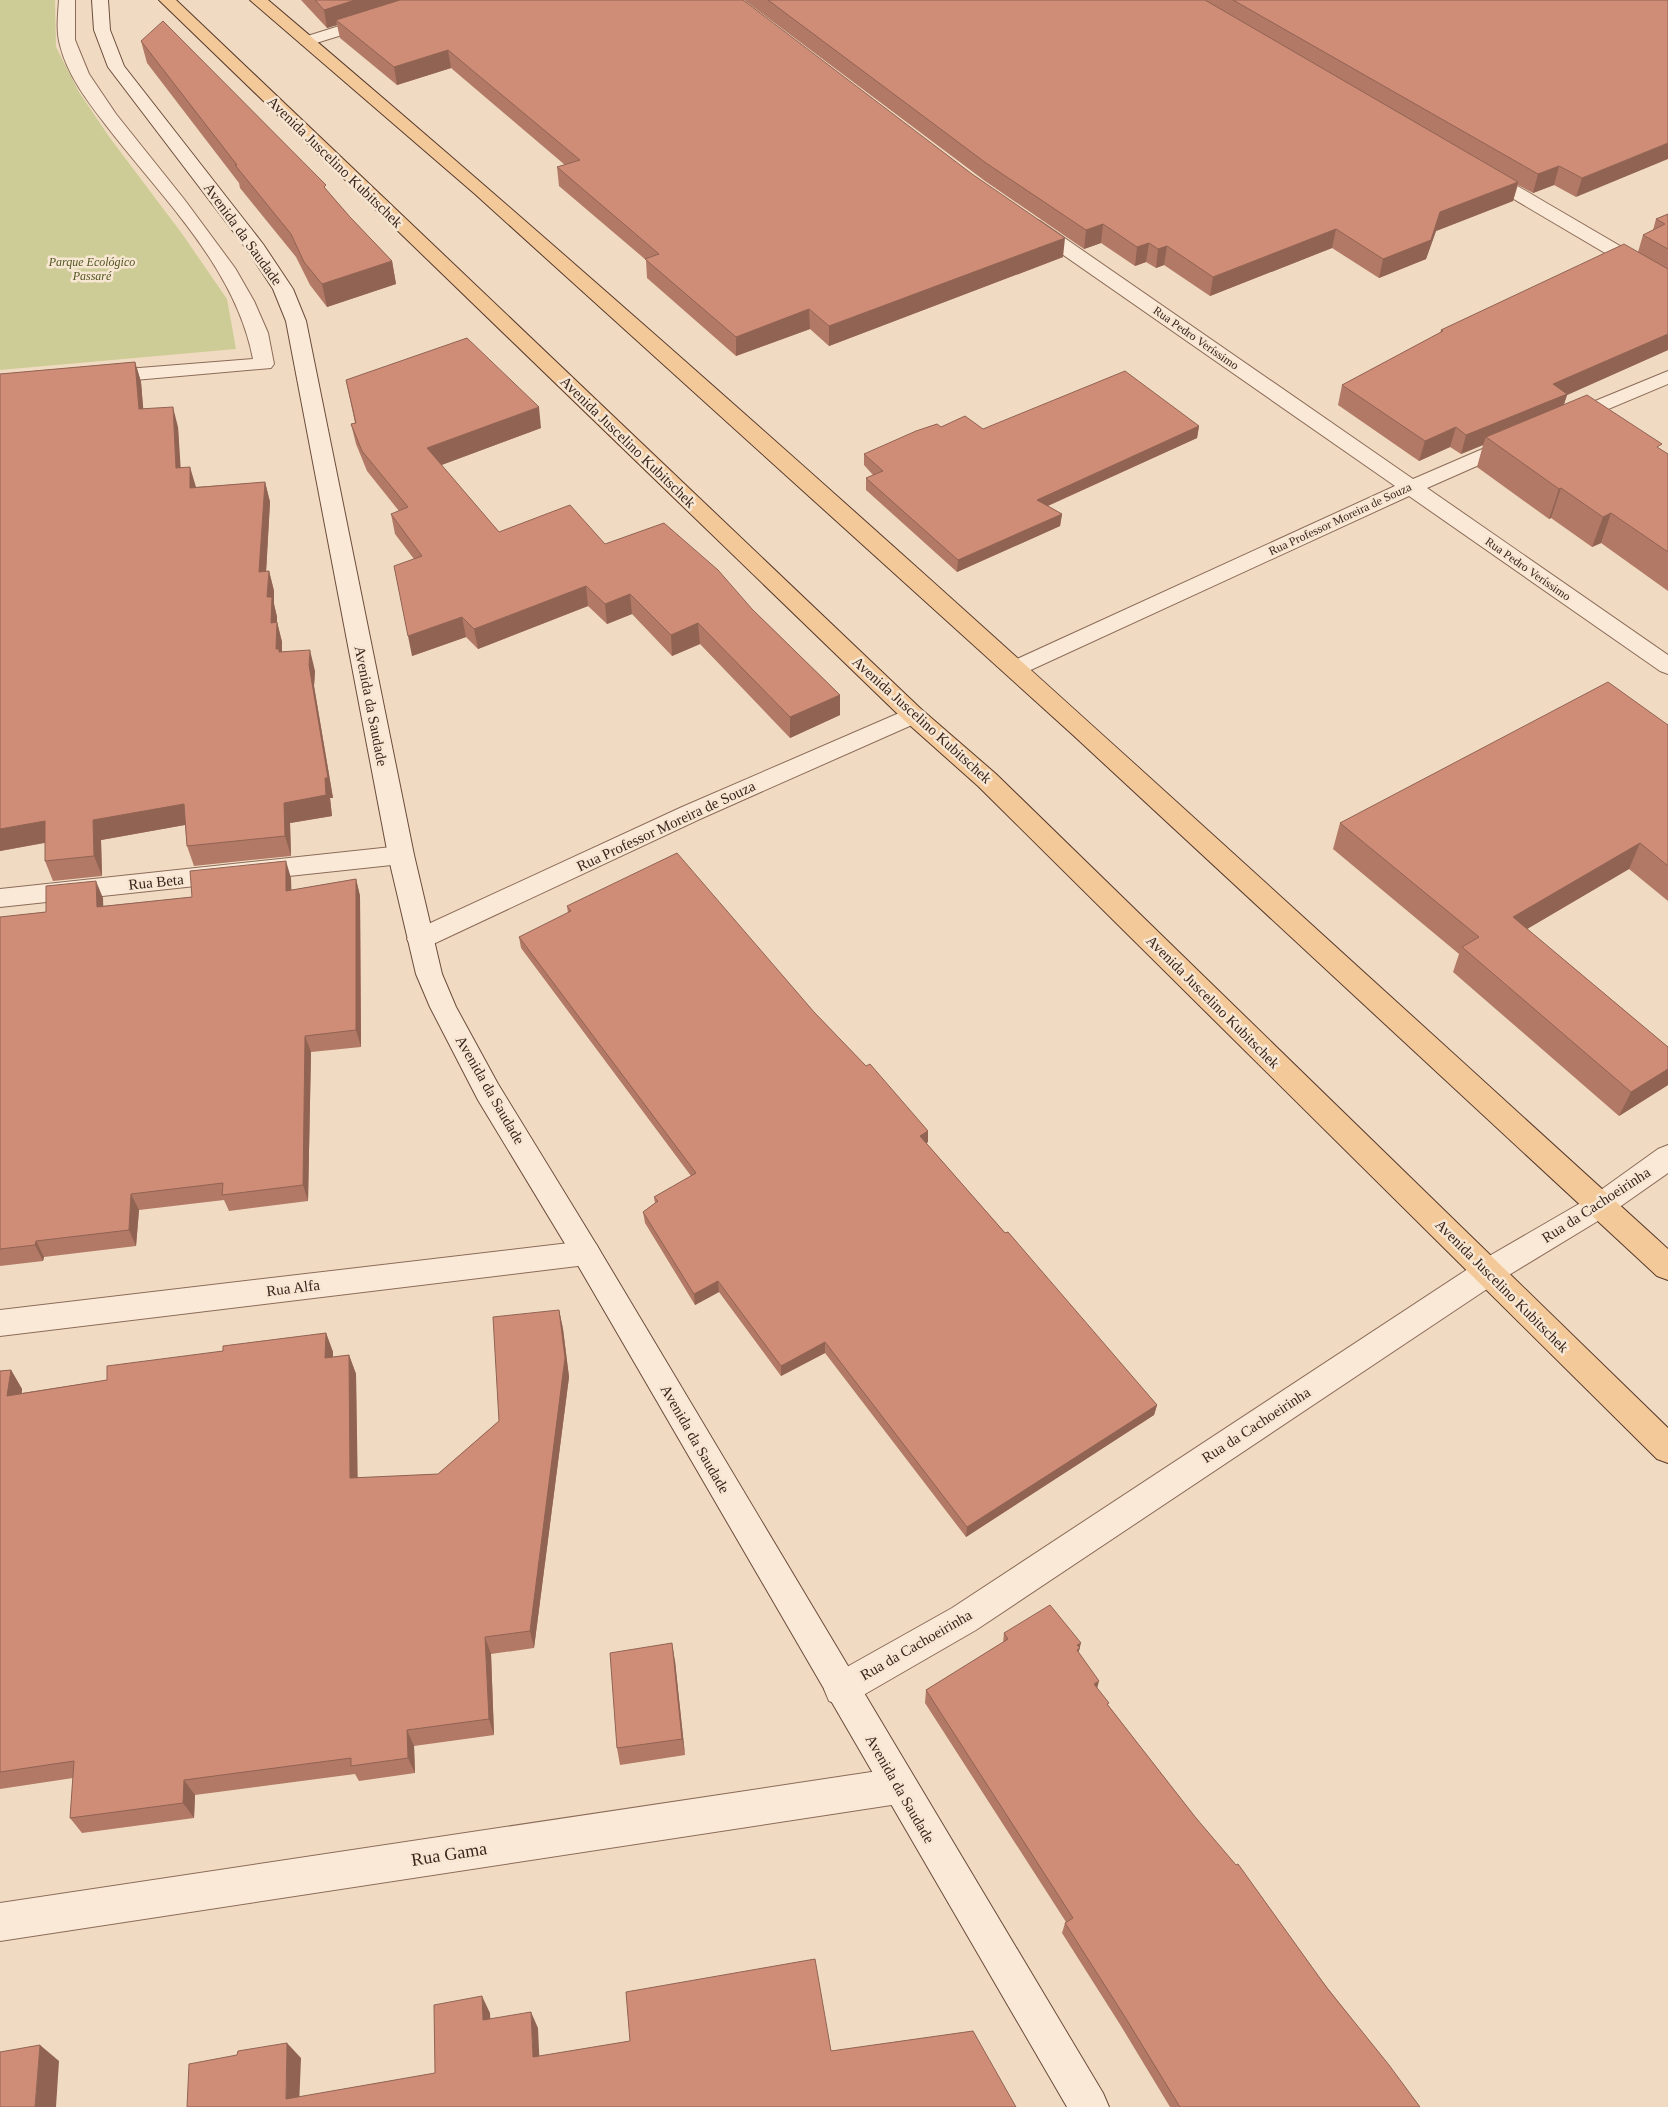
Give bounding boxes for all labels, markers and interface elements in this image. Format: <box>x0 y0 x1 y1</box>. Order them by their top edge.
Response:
street label: Avenida Juscelino Kubitschek <box>264 93 406 231</box>
street label: Avenida da Saudade <box>201 180 286 288</box>
park label: Parque Ecológico Passaré <box>48 255 135 283</box>
street label: Rua Pedro Veríssimo <box>1151 303 1241 373</box>
street label: Avenida Juscelino Kubitschek <box>557 373 699 511</box>
street label: Rua Professor Moreira de Souza <box>1266 479 1414 558</box>
street label: Rua Pedro Veríssimo <box>1483 534 1573 604</box>
street label: Avenida da Saudade <box>351 645 391 768</box>
street label: Avenida Juscelino Kubitschek <box>849 653 995 787</box>
street label: Rua Professor Moreira de Souza <box>574 777 758 874</box>
street label: Rua Beta <box>128 871 185 893</box>
street label: Avenida Juscelino Kubitschek <box>1143 932 1283 1072</box>
street label: Avenida da Saudade <box>453 1033 528 1147</box>
street label: Rua da Cachoeirinha <box>1539 1164 1653 1246</box>
street label: Avenida Juscelino Kubitschek <box>1432 1216 1572 1356</box>
street label: Rua Alfa <box>265 1277 321 1299</box>
street label: Avenida da Saudade <box>658 1382 733 1496</box>
street label: Rua da Cachoeirinha <box>1199 1384 1313 1466</box>
street label: Rua da Cachoeirinha <box>858 1606 975 1683</box>
street label: Avenida da Saudade <box>863 1732 938 1846</box>
street label: Rua Gama <box>410 1838 488 1870</box>

